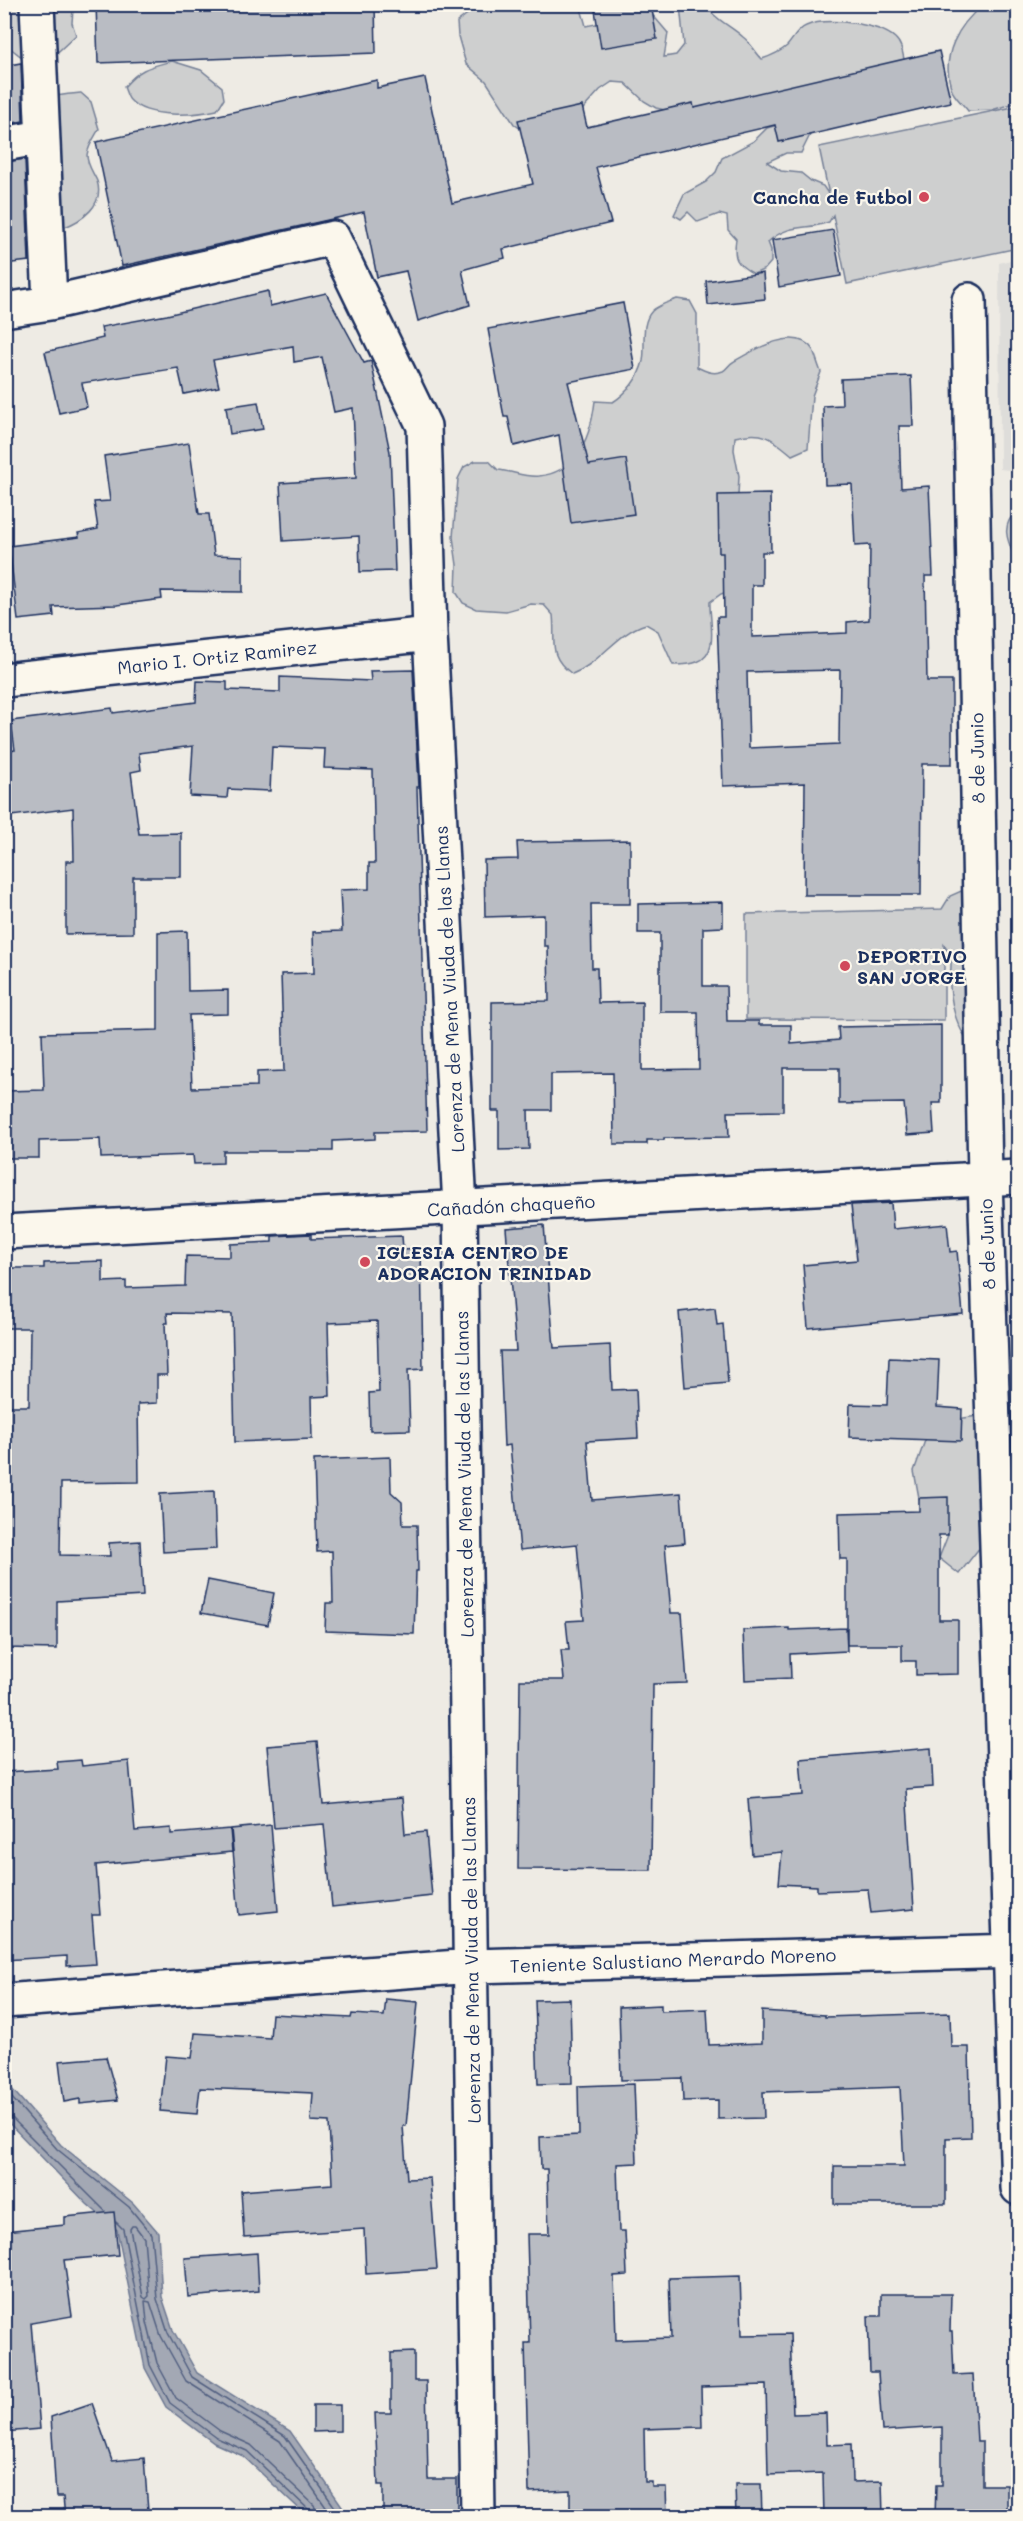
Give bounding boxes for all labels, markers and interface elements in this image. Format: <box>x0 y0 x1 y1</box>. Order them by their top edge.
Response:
place label: Cancha de Futbol <box>753 185 912 209</box>
marker: Cancha de Futbol <box>917 190 931 204</box>
street label: Mario I. Ortiz Ramirez <box>116 635 318 679</box>
street label: 8 de Junio <box>964 712 990 804</box>
street label: Lorenza de Mena Viuda de las Llanas <box>428 825 470 1153</box>
place label: DEPORTIVO SAN JORGE <box>857 944 967 989</box>
marker: DEPORTIVO SAN JORGE <box>838 959 852 973</box>
street label: Cañadón chaqueño <box>426 1189 596 1221</box>
street label: 8 de Junio <box>973 1198 1001 1290</box>
place label: IGLESIA CENTRO DE ADORACION TRINIDAD <box>377 1240 592 1285</box>
marker: IGLESIA CENTRO DE ADORACION TRINIDAD <box>358 1255 372 1269</box>
street label: Lorenza de Mena Viuda de las Llanas <box>449 1310 479 1638</box>
street label: Lorenza de Mena Viuda de las Llanas <box>456 1796 486 2124</box>
street label: Teniente Salustiano Merardo Moreno <box>509 1942 837 1978</box>

